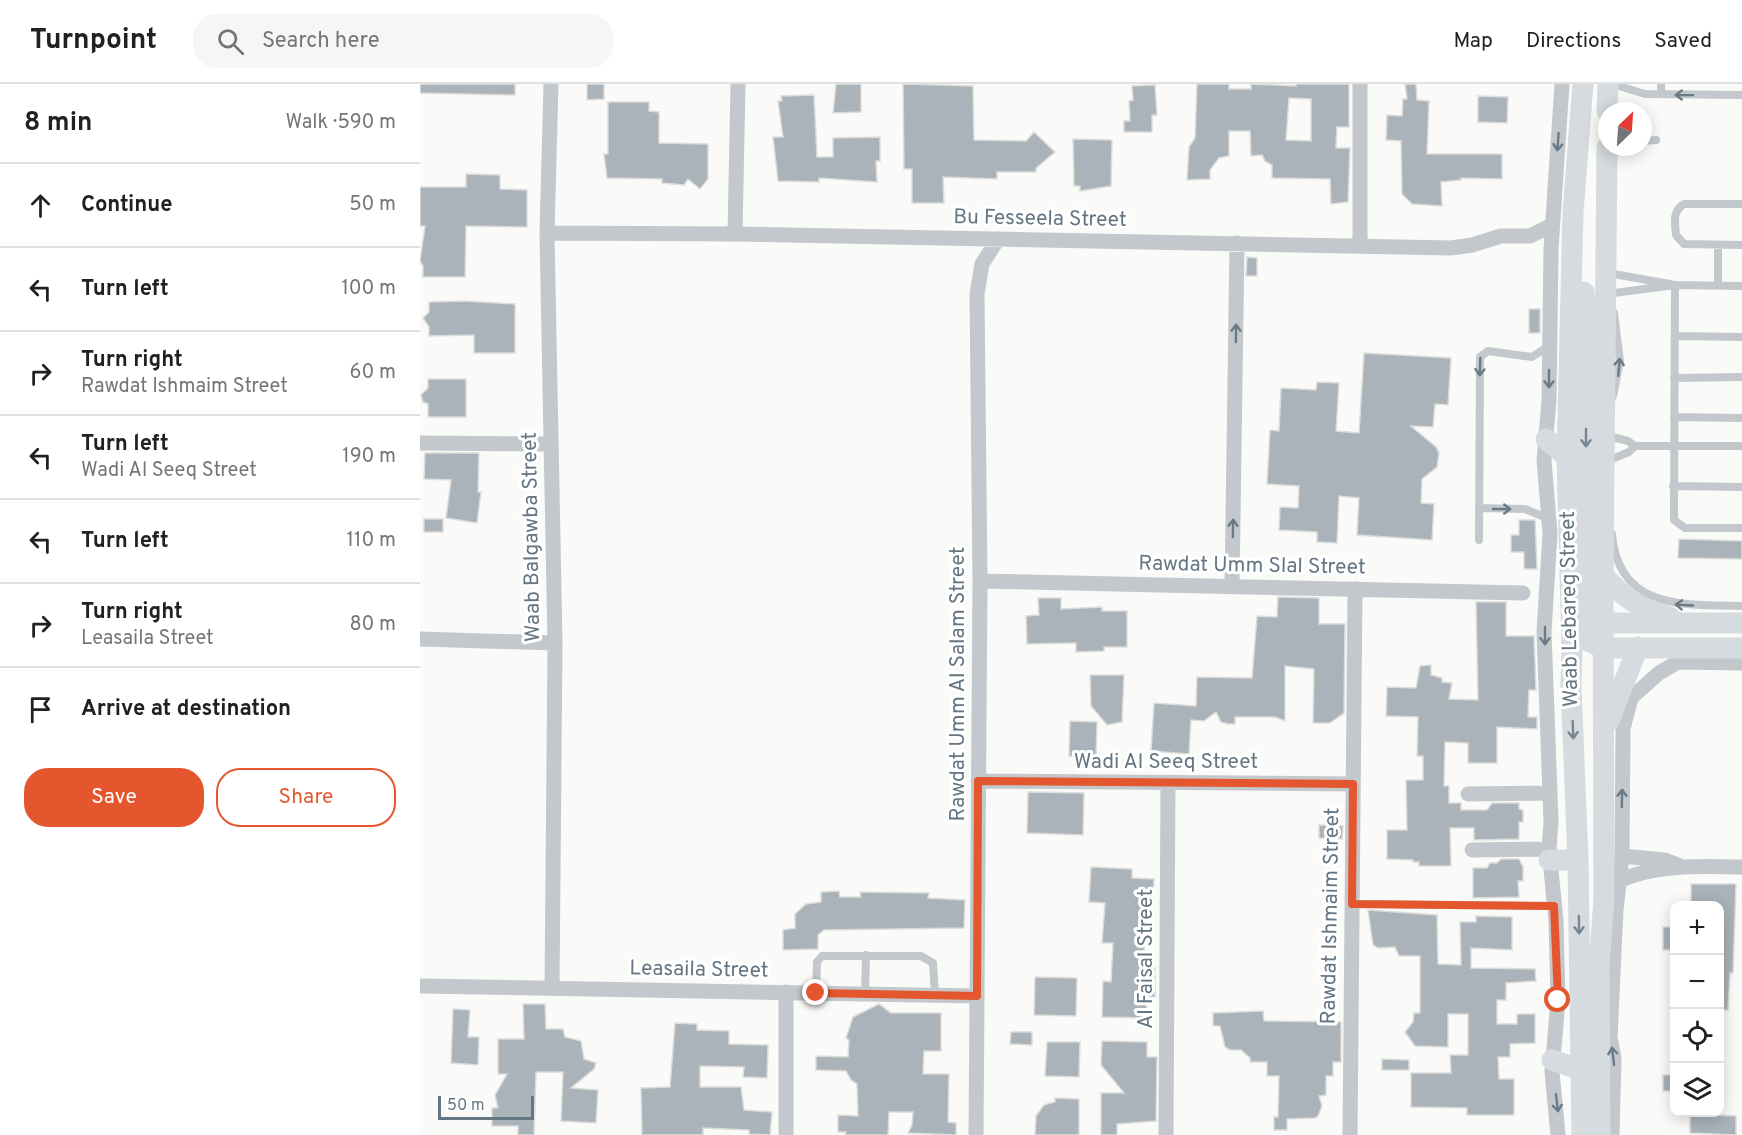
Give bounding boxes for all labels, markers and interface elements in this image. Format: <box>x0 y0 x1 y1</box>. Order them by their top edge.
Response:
search box <box>193 14 613 68</box>
text: Turnpoint <box>30 23 157 59</box>
icon: search <box>214 25 247 58</box>
text: Search here <box>262 28 379 55</box>
text: Map <box>1453 28 1493 55</box>
text: Directions <box>1526 28 1621 55</box>
text: Saved <box>1654 28 1712 55</box>
one-way arrow <box>1674 89 1694 100</box>
north arrow <box>1598 102 1652 156</box>
text: 8 min <box>24 107 92 140</box>
text: Walk · 590 m <box>285 110 396 136</box>
one-way arrow <box>1552 132 1563 152</box>
icon: ahead <box>24 189 57 222</box>
text: Continue <box>81 192 172 219</box>
text: 50 m <box>349 192 396 218</box>
street label: Bu Fesseela Street <box>953 204 1127 234</box>
icon: left <box>24 273 57 306</box>
text: Turn left <box>81 276 169 303</box>
text: 100 m <box>341 276 396 302</box>
one-way arrow <box>1230 324 1242 344</box>
text: Turn right <box>81 347 183 374</box>
icon: right <box>24 357 57 390</box>
one-way arrow <box>1474 357 1485 377</box>
one-way arrow <box>1614 358 1625 377</box>
text: 60 m <box>350 360 396 386</box>
one-way arrow <box>1543 369 1555 389</box>
text: Rawdat Ishmaim Street <box>81 374 288 400</box>
one-way arrow <box>1580 427 1592 447</box>
text: Turn left <box>81 431 169 458</box>
street label: Waab Balgawba Street <box>517 432 547 642</box>
icon: left <box>24 441 57 474</box>
text: 190 m <box>342 444 396 470</box>
text: Wadi Al Seeq Street <box>81 458 257 484</box>
one-way arrow <box>1492 503 1512 515</box>
street label: Waab Lebareg Street <box>1555 511 1585 707</box>
one-way arrow <box>1227 519 1239 539</box>
icon: left <box>24 525 57 558</box>
text: Turn left <box>81 528 169 555</box>
text: 110 m <box>347 528 396 554</box>
street label: Rawdat Umm Al Salam Street <box>945 547 972 821</box>
street label: Rawdat Umm Slal Street <box>1138 551 1366 581</box>
text: Turn right <box>81 599 183 626</box>
one-way arrow <box>1674 599 1694 610</box>
icon: right <box>24 609 57 642</box>
text: 80 m <box>350 612 396 638</box>
text: Leasaila Street <box>81 626 214 652</box>
one-way arrow <box>1539 626 1551 646</box>
icon: arrive <box>24 693 57 726</box>
text: Arrive at destination <box>81 696 291 723</box>
one-way arrow <box>1567 719 1578 739</box>
street label: Wadi Al Seeq Street <box>1074 749 1258 776</box>
button: Save <box>24 768 204 827</box>
button: Share <box>216 768 396 827</box>
one-way arrow <box>1617 788 1628 808</box>
street label: Rawdat Ishmaim Street <box>1316 807 1346 1025</box>
street label: Al Faisal Street <box>1133 889 1160 1029</box>
map controls <box>1670 901 1724 1117</box>
button: + <box>1670 901 1724 955</box>
one-way arrow <box>1573 914 1585 934</box>
street label: Leasaila Street <box>629 955 769 985</box>
button: − <box>1670 955 1724 1009</box>
route end <box>802 979 828 1005</box>
route start <box>1544 986 1570 1012</box>
button: locate <box>1670 1009 1724 1063</box>
one-way arrow <box>1607 1046 1618 1066</box>
button: layers <box>1670 1063 1724 1117</box>
one-way arrow <box>1551 1092 1562 1112</box>
scale bar <box>438 1093 534 1120</box>
text: 50 m <box>447 1096 485 1116</box>

